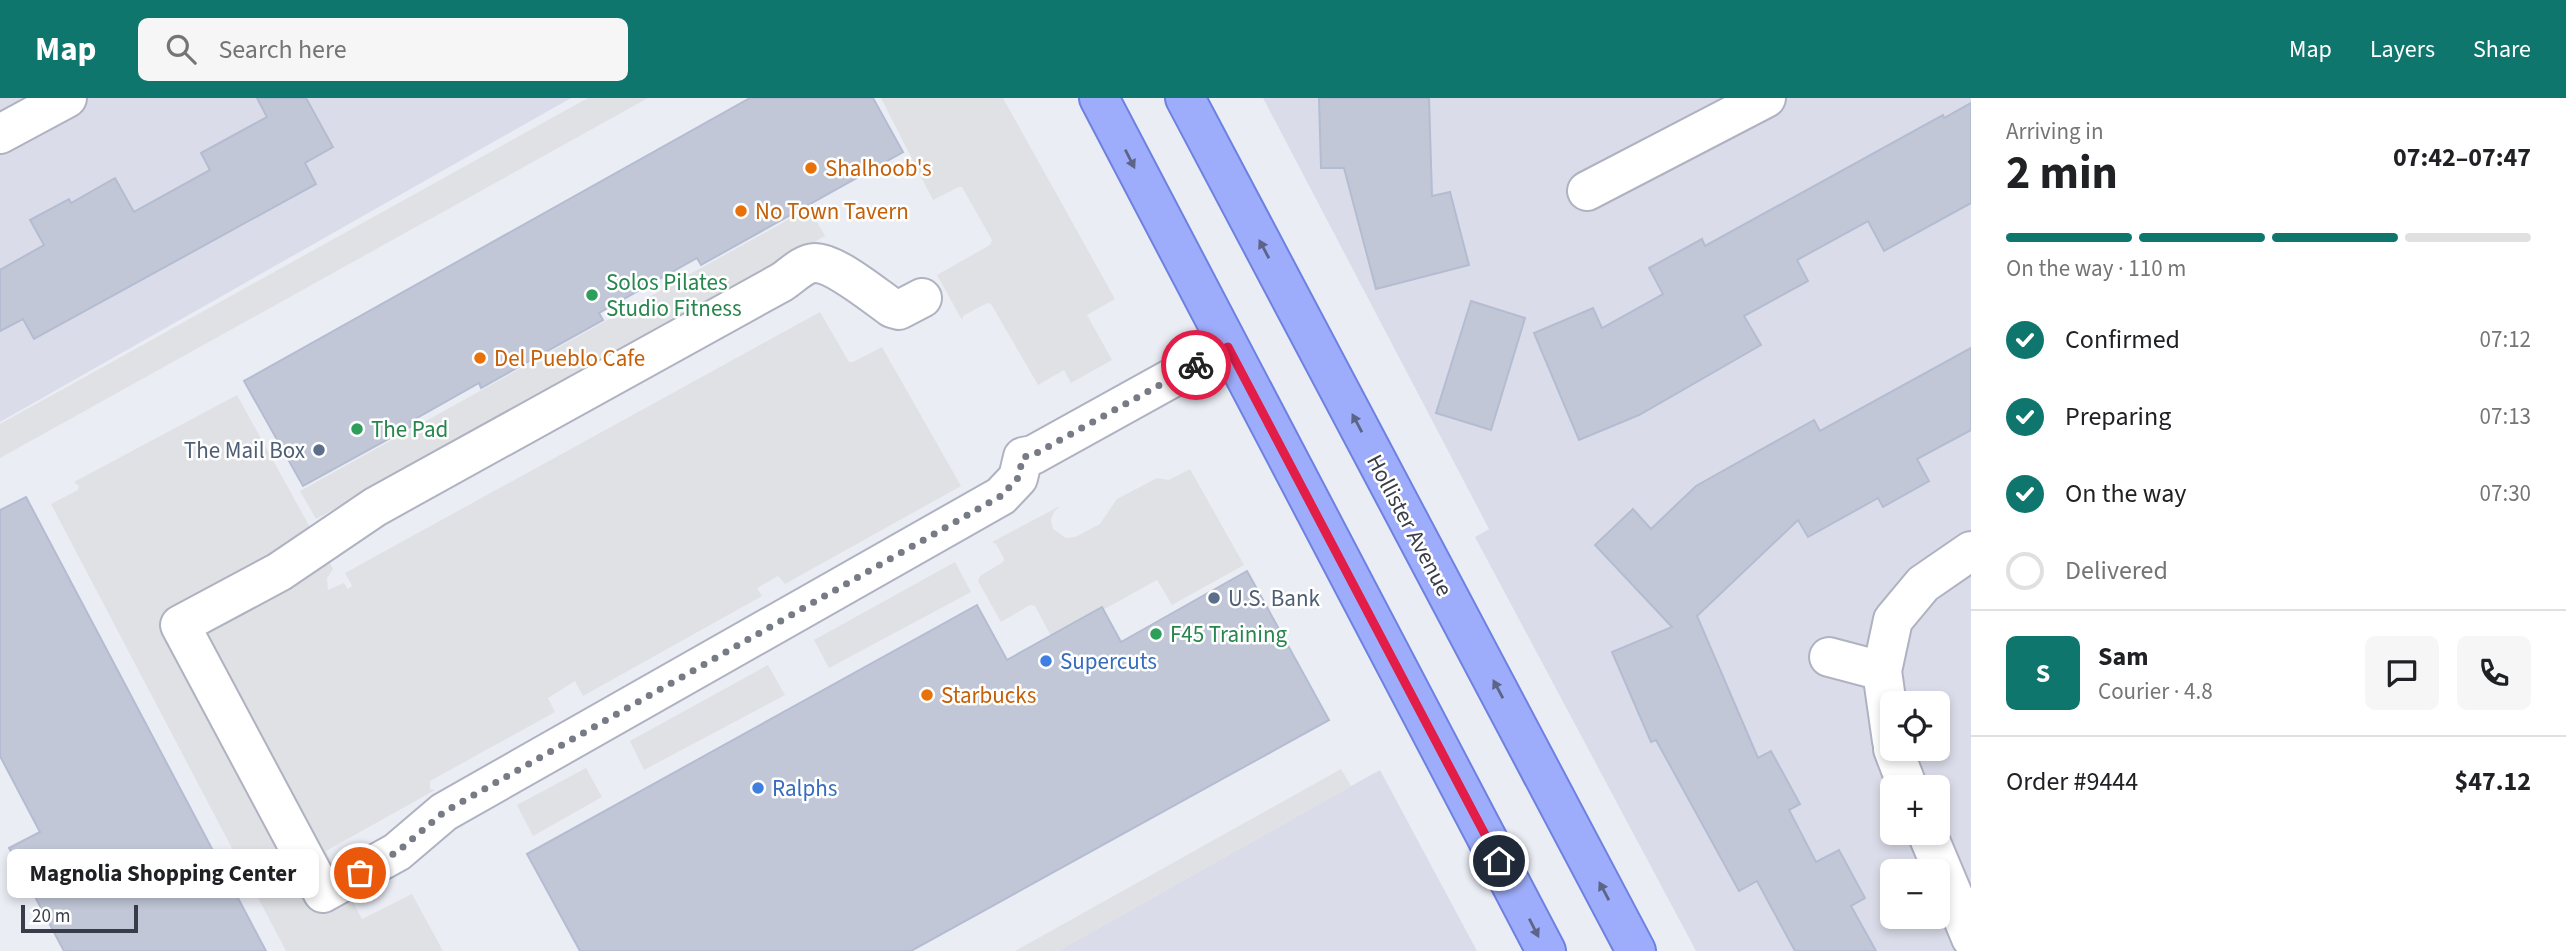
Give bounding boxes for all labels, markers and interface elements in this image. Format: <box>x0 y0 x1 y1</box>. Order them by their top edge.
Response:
search box <box>138 18 628 81</box>
text: Map <box>35 26 96 73</box>
icon: search <box>162 30 200 68</box>
text: Search here <box>218 31 347 68</box>
text: Map <box>2289 32 2332 67</box>
text: Layers <box>2370 32 2435 67</box>
text: Share <box>2473 32 2531 67</box>
text: Arriving in <box>2006 115 2104 148</box>
text: 07:42–07:47 <box>2393 139 2531 176</box>
text: 2 min <box>2006 141 2118 206</box>
one-way arrow <box>1124 149 1136 169</box>
place label: Shalhoob's <box>825 152 932 185</box>
marker: Shalhoob's <box>803 160 819 176</box>
place label: No Town Tavern <box>755 195 909 228</box>
marker: No Town Tavern <box>733 203 749 219</box>
one-way arrow <box>1258 239 1270 259</box>
text: On the way · 110 m <box>2006 252 2186 285</box>
place label: Solos Pilates Studio Fitness <box>606 266 742 325</box>
marker: Solos Pilates Studio Fitness <box>584 287 600 303</box>
icon: check <box>2006 321 2044 359</box>
text: Confirmed <box>2065 321 2180 358</box>
text: 07:12 <box>2480 323 2531 356</box>
courier <box>1161 330 1231 400</box>
place label: Del Pueblo Cafe <box>494 342 645 375</box>
icon: bike <box>1177 346 1215 384</box>
marker: Del Pueblo Cafe <box>472 350 488 366</box>
icon: check <box>2006 398 2044 436</box>
text: Preparing <box>2065 398 2171 435</box>
text: 07:13 <box>2480 400 2531 433</box>
place label: The Pad <box>371 413 448 446</box>
one-way arrow <box>1351 413 1363 433</box>
marker: The Pad <box>349 421 365 437</box>
place label: The Mail Box <box>184 434 305 467</box>
marker: The Mail Box <box>311 442 327 458</box>
street label: Hollister Avenue <box>1358 448 1461 602</box>
icon: check <box>2006 475 2044 513</box>
text: On the way <box>2065 475 2186 512</box>
text: 07:30 <box>2480 477 2531 510</box>
text: Delivered <box>2065 552 2168 589</box>
place label: U.S. Bank <box>1228 582 1320 615</box>
marker: U.S. Bank <box>1206 590 1222 606</box>
place label: F45 Training <box>1170 618 1288 651</box>
marker: F45 Training <box>1148 626 1164 642</box>
button: chat <box>2365 636 2439 710</box>
button: phone <box>2457 636 2531 710</box>
text: Sam <box>2098 638 2148 675</box>
place label: Supercuts <box>1060 645 1157 678</box>
marker: Supercuts <box>1038 653 1054 669</box>
text: S <box>2036 655 2050 692</box>
text: Courier · 4.8 <box>2098 675 2213 708</box>
place label: Starbucks <box>941 679 1036 712</box>
one-way arrow <box>1492 679 1504 699</box>
marker: Starbucks <box>919 687 935 703</box>
map controls <box>1880 691 1950 929</box>
button: locate <box>1880 691 1950 761</box>
text: Order #9444 <box>2006 763 2138 800</box>
text: $47.12 <box>2455 763 2531 800</box>
place label: Ralphs <box>772 772 837 805</box>
button: + <box>1880 775 1950 845</box>
marker: Ralphs <box>750 780 766 796</box>
pin <box>1469 831 1529 891</box>
icon: home <box>1480 842 1518 880</box>
pin <box>330 843 390 903</box>
callout: Magnolia Shopping Center <box>7 848 318 898</box>
icon: bag <box>341 854 379 892</box>
text: Magnolia Shopping Center <box>30 857 296 890</box>
button: − <box>1880 859 1950 929</box>
one-way arrow <box>1598 881 1610 900</box>
scale bar <box>21 902 138 934</box>
text: 20 m <box>32 903 70 930</box>
one-way arrow <box>1529 918 1540 938</box>

